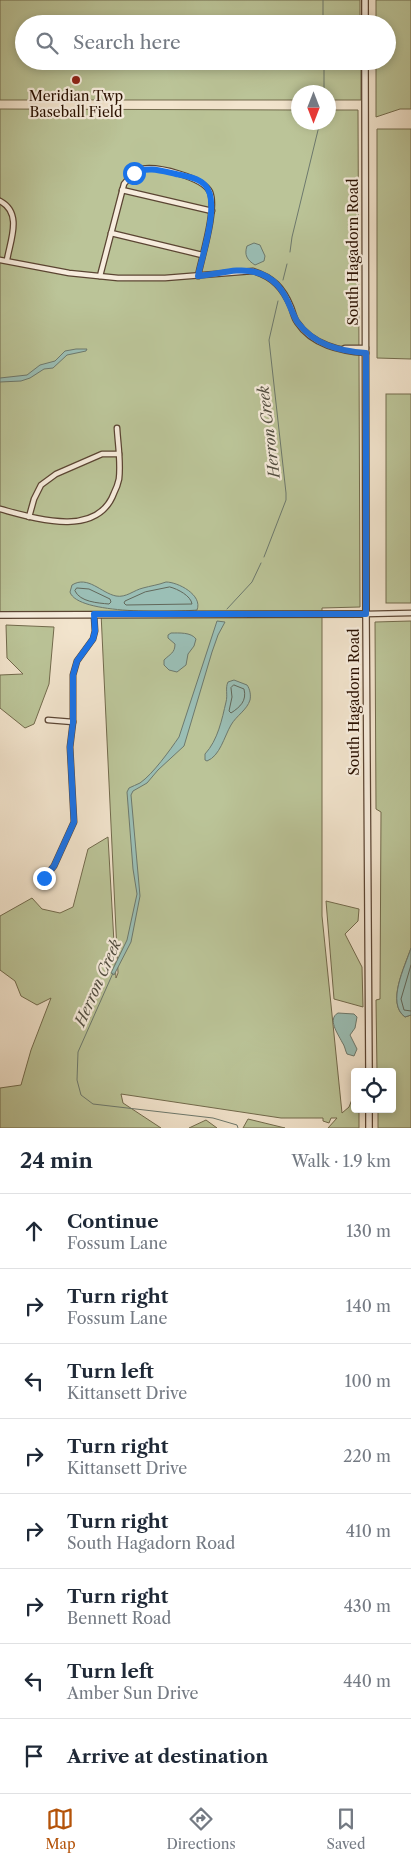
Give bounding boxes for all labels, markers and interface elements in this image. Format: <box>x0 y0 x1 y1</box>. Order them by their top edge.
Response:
search box <box>15 15 396 70</box>
icon: search <box>33 29 61 57</box>
text: Search here <box>73 31 181 54</box>
marker: Meridian Twp Baseball Field <box>70 74 82 86</box>
north arrow <box>291 85 336 130</box>
place label: Meridian Twp Baseball Field <box>29 87 123 121</box>
route start <box>123 162 146 185</box>
street label: South Hagadorn Road <box>344 178 362 326</box>
water label: Herron Creek <box>253 385 284 480</box>
street label: South Hagadorn Road <box>345 628 363 776</box>
route end <box>33 867 56 890</box>
water label: Herron Creek <box>70 936 125 1030</box>
map controls <box>351 1068 396 1113</box>
button: locate <box>351 1068 396 1113</box>
text: 24 min <box>20 1148 93 1173</box>
text: Walk · 1.9 km <box>292 1151 391 1171</box>
text: Continue <box>67 1210 159 1233</box>
icon: ahead <box>20 1217 48 1245</box>
text: 130 m <box>346 1221 391 1241</box>
text: Fossum Lane <box>67 1233 167 1253</box>
text: Turn right <box>67 1285 168 1308</box>
icon: right <box>20 1292 48 1320</box>
text: 140 m <box>346 1296 391 1316</box>
text: Fossum Lane <box>67 1308 167 1328</box>
text: Turn left <box>67 1360 154 1383</box>
icon: left <box>20 1367 48 1395</box>
text: 100 m <box>345 1371 391 1391</box>
text: Kittansett Drive <box>67 1383 187 1403</box>
text: Turn right <box>67 1435 168 1458</box>
icon: right <box>20 1442 48 1470</box>
text: 220 m <box>343 1446 391 1466</box>
text: Kittansett Drive <box>67 1458 187 1478</box>
text: Turn right <box>67 1510 168 1533</box>
icon: right <box>20 1517 48 1545</box>
text: 410 m <box>346 1521 391 1541</box>
text: South Hagadorn Road <box>67 1533 235 1553</box>
text: Turn right <box>67 1585 168 1608</box>
icon: right <box>20 1592 48 1620</box>
text: 430 m <box>344 1596 391 1616</box>
text: Bennett Road <box>67 1608 171 1628</box>
text: Turn left <box>67 1660 154 1683</box>
icon: left <box>20 1667 48 1695</box>
text: 440 m <box>343 1671 391 1691</box>
text: Amber Sun Drive <box>67 1683 198 1703</box>
icon: arrive <box>20 1742 48 1770</box>
text: Arrive at destination <box>67 1745 268 1768</box>
tab: Map <box>45 1805 76 1853</box>
tab: Directions <box>166 1805 236 1853</box>
tab: Saved <box>327 1805 365 1853</box>

